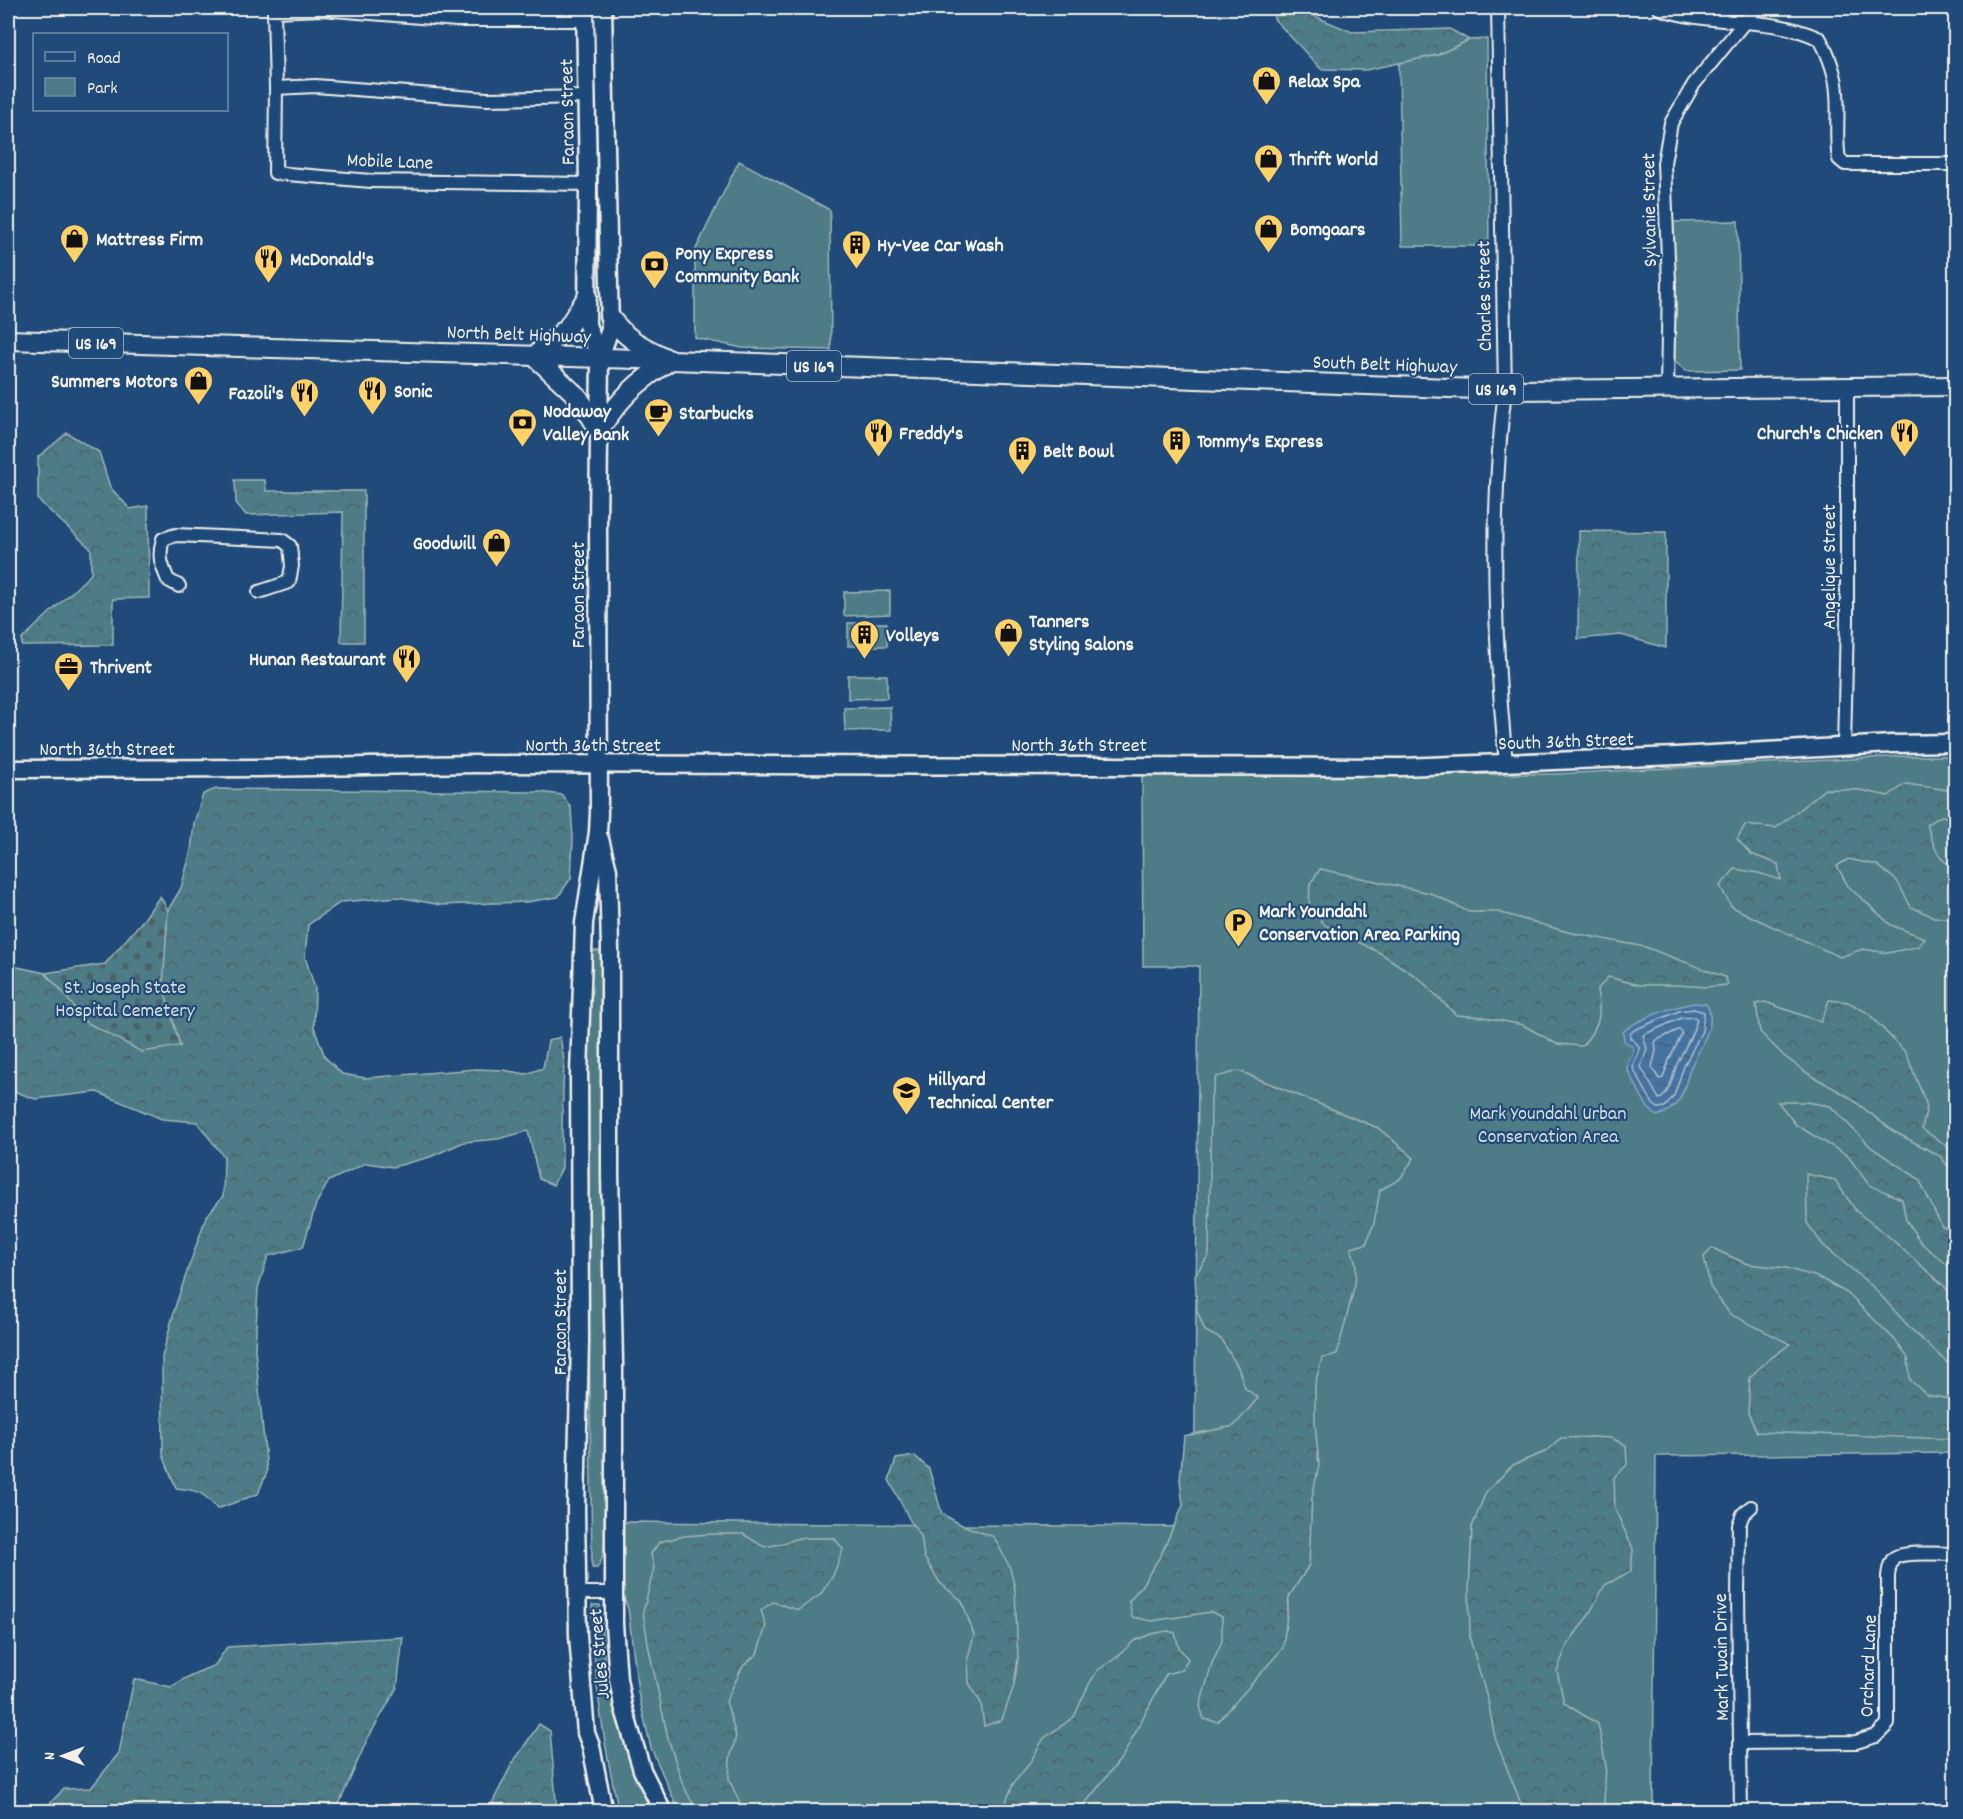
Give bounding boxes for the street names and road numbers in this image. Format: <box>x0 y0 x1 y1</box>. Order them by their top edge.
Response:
street label: Faraon Street <box>554 59 584 165</box>
street label: Mobile Lane <box>346 147 434 179</box>
street label: Sylvanie Street <box>1636 153 1666 267</box>
street label: Charles Street <box>1471 240 1501 352</box>
street label: North Belt Highway <box>446 319 592 353</box>
road number: US 169 <box>69 328 123 358</box>
street label: South Belt Highway <box>1312 349 1459 383</box>
road number: US 169 <box>787 351 841 381</box>
road number: US 169 <box>1469 374 1523 404</box>
street label: Angelique Street <box>1817 504 1845 630</box>
street label: Faraon Street <box>566 542 594 648</box>
street label: South 36th Street <box>1498 727 1634 759</box>
street label: North 36th Street <box>525 733 661 761</box>
street label: North 36th Street <box>1011 733 1147 761</box>
street label: North 36th Street <box>39 737 175 765</box>
street label: Faraon Street <box>548 1269 576 1375</box>
street label: Mark Twain Drive <box>1708 1593 1738 1721</box>
street label: Jules Street <box>583 1607 619 1700</box>
street label: Orchard Lane <box>1854 1614 1886 1718</box>

